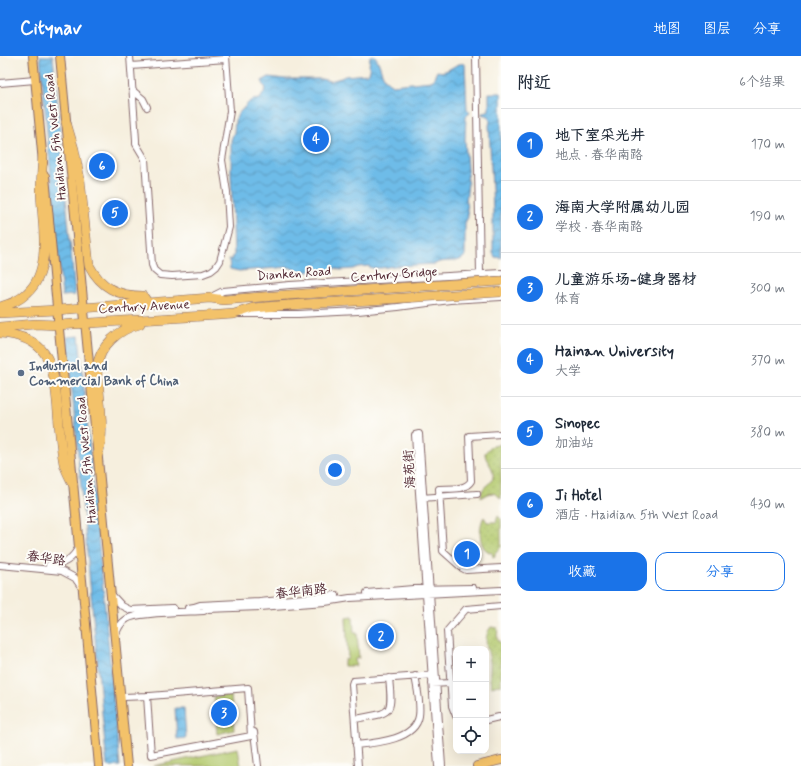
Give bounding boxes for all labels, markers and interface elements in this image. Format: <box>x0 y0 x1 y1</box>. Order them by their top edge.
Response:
text: Citynav <box>20 16 82 41</box>
text: 地图 <box>653 20 681 38</box>
text: 图层 <box>703 20 731 38</box>
text: 分享 <box>753 20 781 38</box>
text: 附近 <box>517 72 551 94</box>
street label: Haidian 5th West Road <box>41 73 71 201</box>
text: 6个结果 <box>739 74 785 91</box>
pin: 4 <box>303 124 329 154</box>
text: 地下室采光井 <box>555 126 645 146</box>
text: 1 <box>527 136 533 153</box>
text: 170 m <box>751 136 785 153</box>
text: 地点 · 春华南路 <box>555 147 643 164</box>
pin: 6 <box>89 151 115 181</box>
pin: 5 <box>102 198 128 228</box>
text: 海南大学附属幼儿园 <box>555 198 690 218</box>
text: 2 <box>527 208 533 225</box>
text: 190 m <box>750 208 785 225</box>
text: 学校 · 春华南路 <box>555 219 643 236</box>
street label: Dianken Road <box>256 263 332 285</box>
street label: Century Bridge <box>350 263 438 288</box>
text: 儿童游乐场-健身器材 <box>555 270 697 290</box>
text: 3 <box>527 280 533 297</box>
text: 300 m <box>750 280 785 297</box>
text: 体育 <box>555 291 581 308</box>
street label: Century Avenue <box>98 296 190 318</box>
text: Hainan University <box>555 342 674 362</box>
text: 4 <box>526 352 534 369</box>
text: 370 m <box>751 352 785 369</box>
place label: Industrial and Commercial Bank of China <box>29 358 179 390</box>
text: 大学 <box>555 363 581 380</box>
marker: Industrial and Commercial Bank of China <box>16 368 26 378</box>
street label: Haidian 5th West Road <box>73 396 101 524</box>
text: Sinopec <box>555 414 600 434</box>
text: 5 <box>526 424 534 441</box>
text: 380 m <box>750 424 785 441</box>
text: 加油站 <box>555 435 594 452</box>
street label: 海苑街 <box>400 449 420 489</box>
your location <box>325 460 345 480</box>
text: Ji Hotel <box>555 486 602 506</box>
text: 6 <box>527 496 533 513</box>
text: 430 m <box>750 496 785 513</box>
text: 酒店 · Haidian 5th West Road <box>555 507 718 524</box>
pin: 1 <box>454 539 480 569</box>
street label: 春华路 <box>25 548 67 570</box>
button: 收藏 <box>517 552 647 591</box>
button: 分享 <box>655 552 785 591</box>
street label: 春华南路 <box>274 581 328 603</box>
pin: 2 <box>368 621 394 651</box>
map controls <box>453 646 489 754</box>
button: + <box>453 646 489 682</box>
button: − <box>453 682 489 718</box>
pin: 3 <box>211 698 237 728</box>
button: locate <box>453 718 489 754</box>

